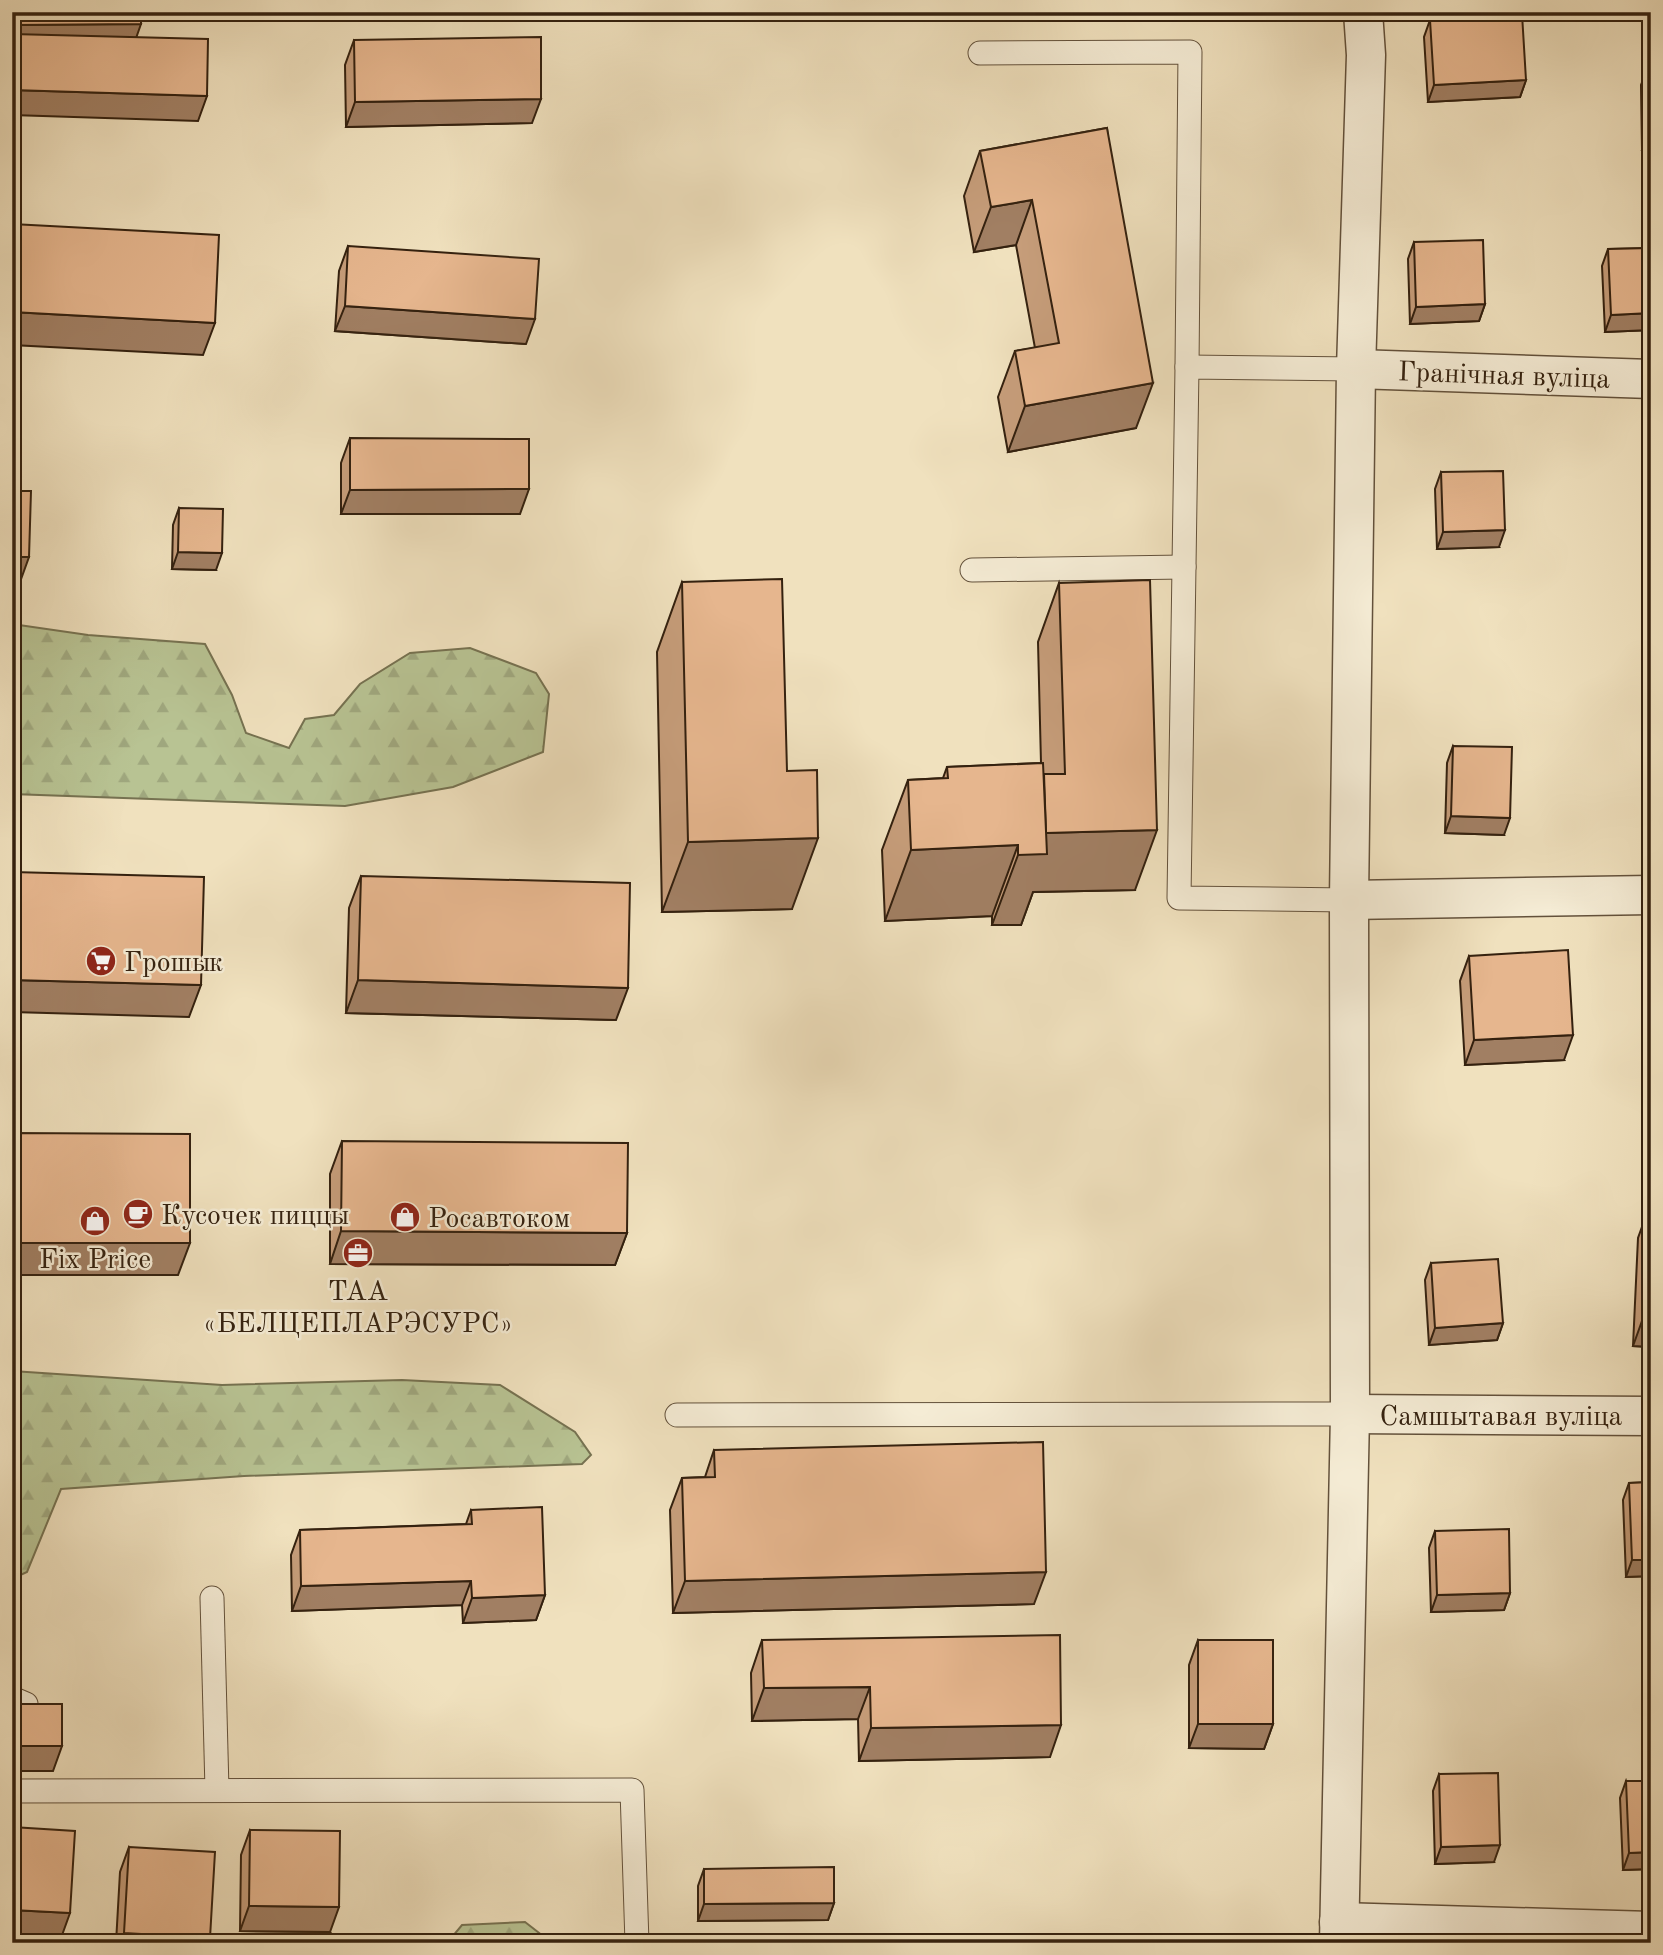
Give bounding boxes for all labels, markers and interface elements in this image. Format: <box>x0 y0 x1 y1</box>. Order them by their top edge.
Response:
street label: Гранічная вуліца <box>1397 359 1611 395</box>
supermarket icon: Грошык <box>84 944 118 978</box>
place label: Грошык <box>124 950 223 978</box>
cafe icon: Кусочек пиццы <box>121 1197 155 1231</box>
shop icon: Росавтоком <box>388 1200 422 1234</box>
place label: Кусочек пиццы <box>161 1203 349 1231</box>
shop icon: Fix Price <box>78 1204 112 1238</box>
place label: Росавтоком <box>428 1206 570 1234</box>
office icon: ТАА «БЕЛЦЕПЛАРЭСУРС» <box>341 1236 375 1270</box>
place label: Fix Price <box>39 1247 151 1275</box>
place label: ТАА «БЕЛЦЕПЛАРЭСУРС» <box>203 1279 513 1339</box>
street label: Самшытавая вуліца <box>1380 1404 1623 1432</box>

